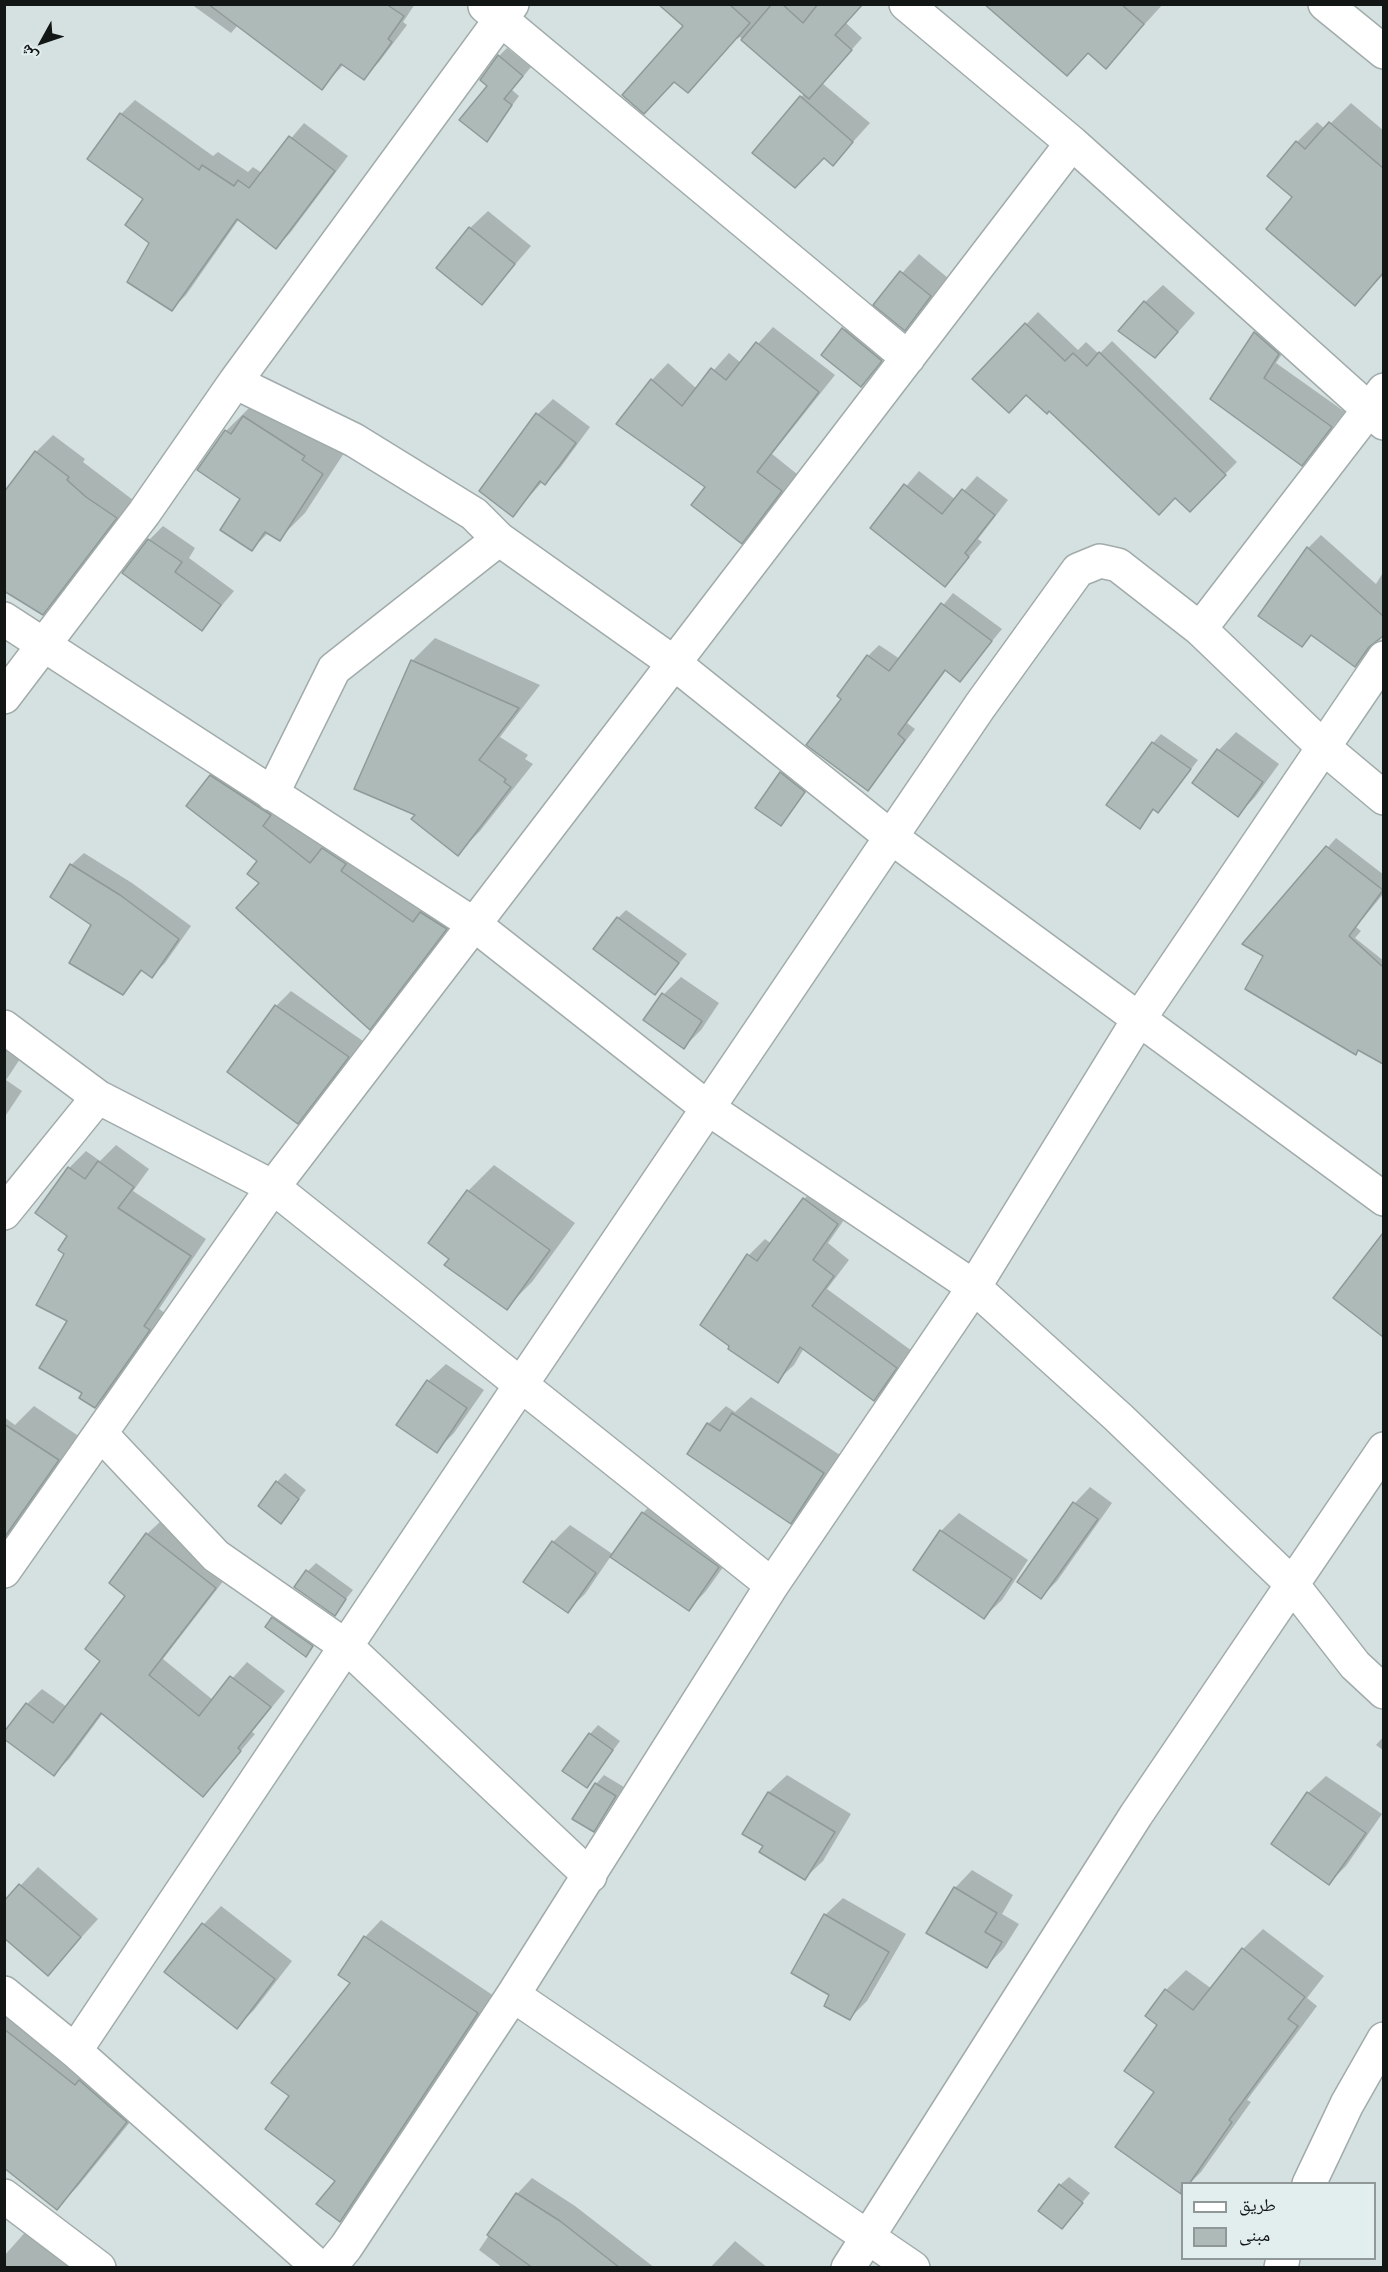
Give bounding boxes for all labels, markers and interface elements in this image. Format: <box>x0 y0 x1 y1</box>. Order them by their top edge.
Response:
north arrow <box>12 12 72 72</box>
text: ش <box>15 41 41 67</box>
legend <box>1181 2182 1376 2260</box>
text: طريق <box>1239 2193 1276 2216</box>
text: مبنى <box>1239 2223 1270 2246</box>

